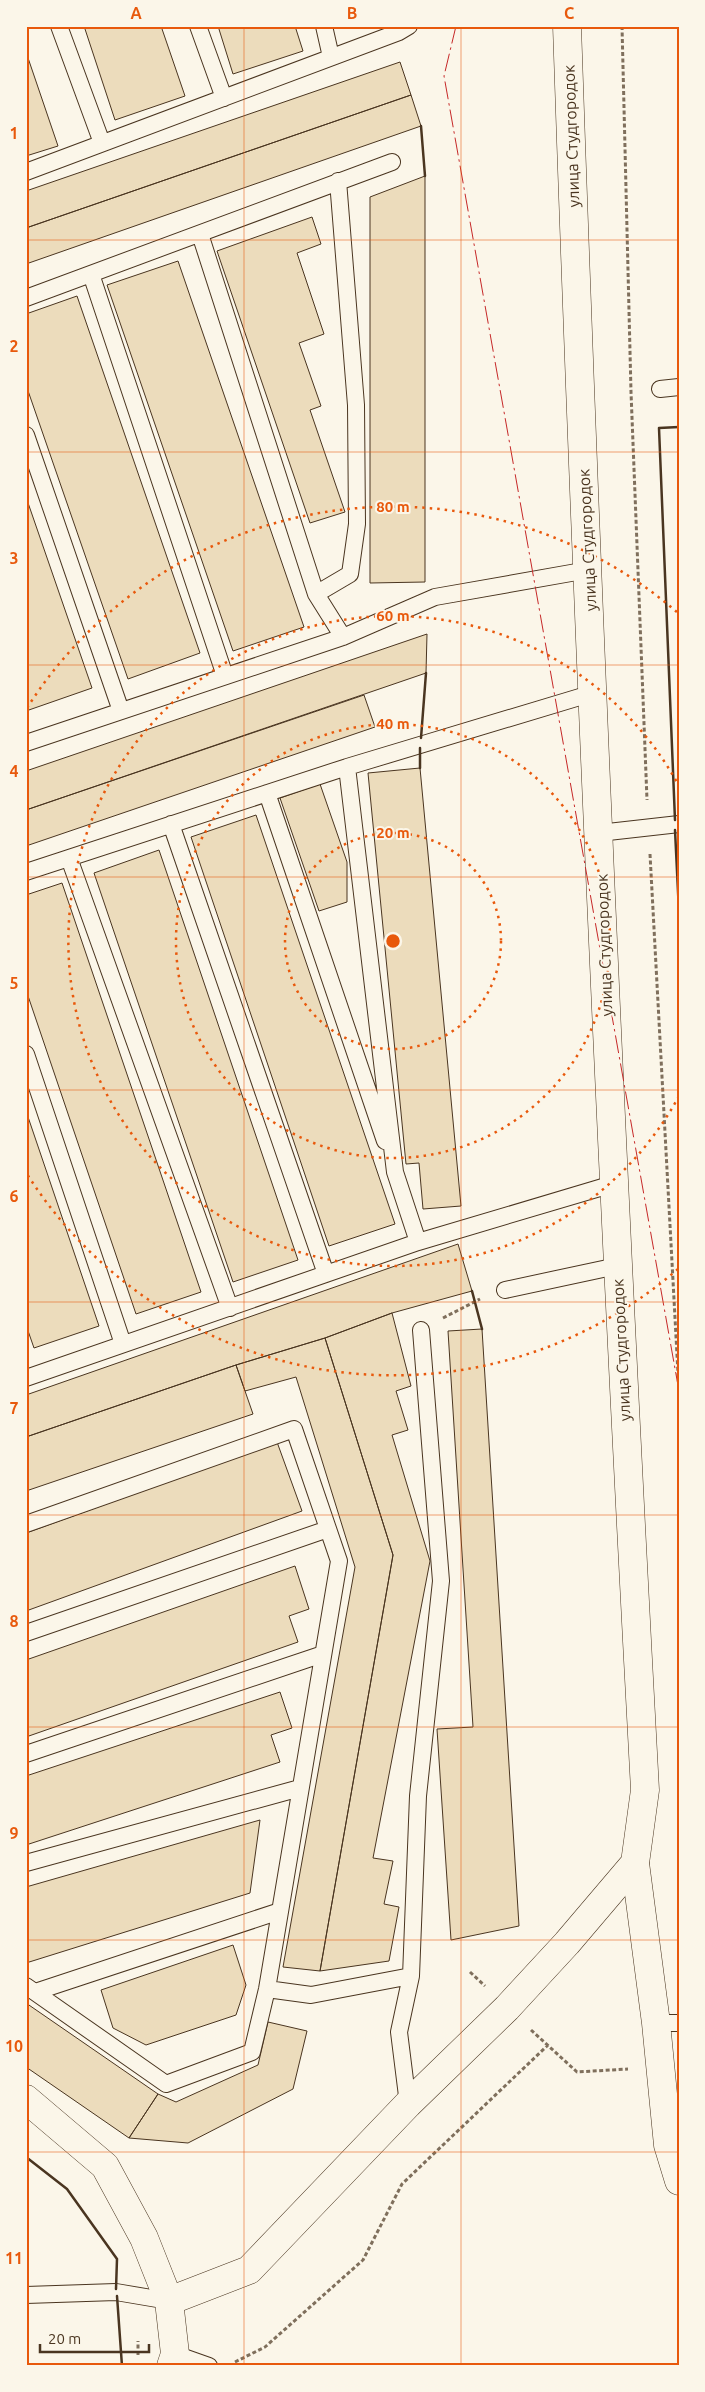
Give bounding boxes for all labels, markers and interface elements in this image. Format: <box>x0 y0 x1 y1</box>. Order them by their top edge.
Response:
text: A <box>130 4 142 22</box>
text: B <box>347 4 357 22</box>
text: C <box>564 4 574 22</box>
street label: улица Студгородок <box>560 64 582 208</box>
text: 1 <box>9 124 19 142</box>
text: 2 <box>9 337 19 355</box>
street label: улица Студгородок <box>574 468 600 612</box>
text: 80 m <box>376 498 410 515</box>
text: 3 <box>9 549 19 567</box>
text: 60 m <box>376 607 410 624</box>
text: 40 m <box>376 715 410 732</box>
text: 4 <box>9 762 19 780</box>
text: 20 m <box>376 824 410 841</box>
street label: улица Студгородок <box>593 873 615 1017</box>
centre of rings <box>384 932 402 950</box>
text: 5 <box>9 974 19 992</box>
text: 6 <box>9 1187 19 1205</box>
street label: улица Студгородок <box>608 1278 634 1422</box>
text: 7 <box>9 1399 19 1417</box>
text: 8 <box>9 1612 19 1630</box>
text: 9 <box>9 1824 19 1842</box>
text: 10 <box>5 2037 23 2055</box>
text: 11 <box>5 2249 23 2267</box>
scale bar <box>40 2322 149 2354</box>
text: 20 m <box>48 2330 81 2347</box>

